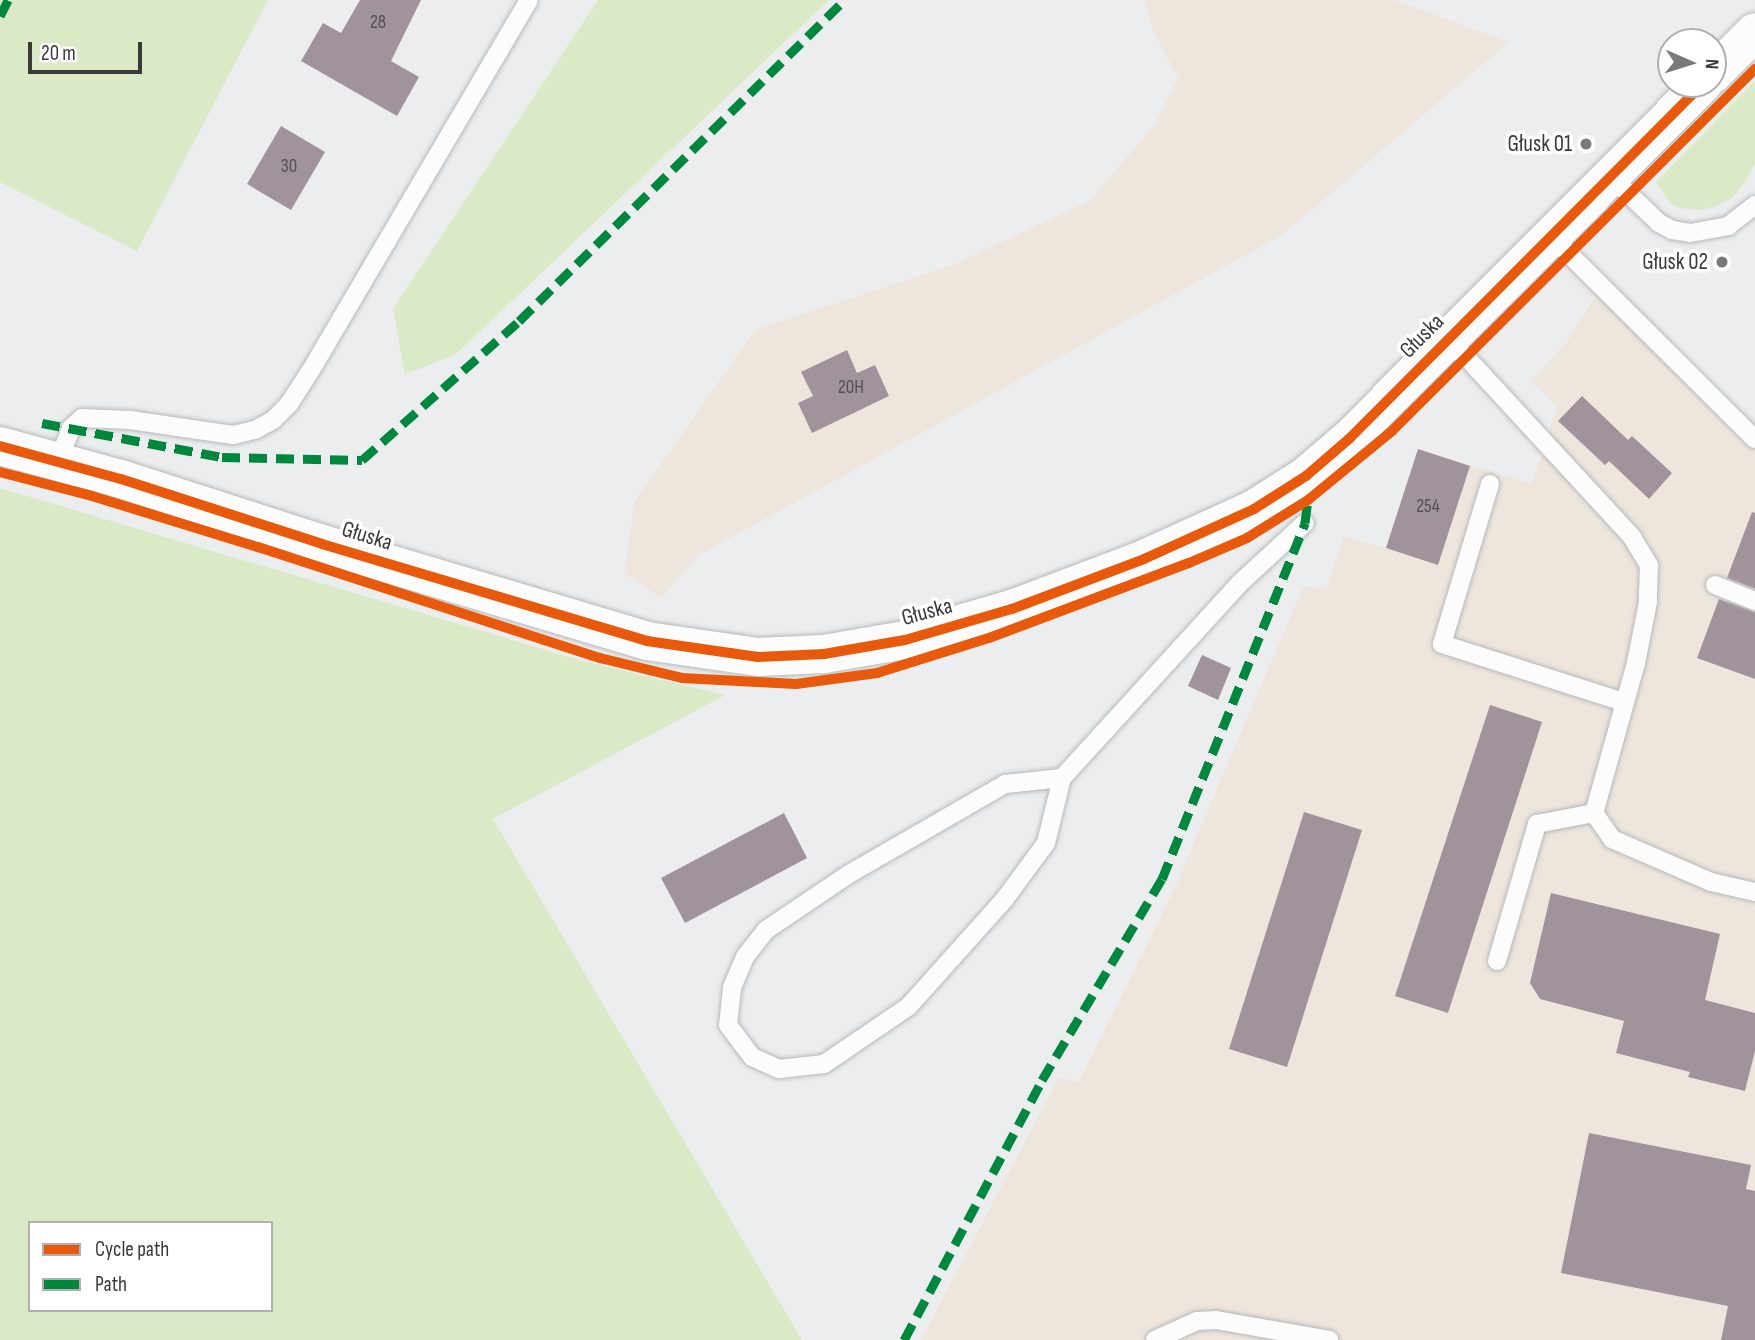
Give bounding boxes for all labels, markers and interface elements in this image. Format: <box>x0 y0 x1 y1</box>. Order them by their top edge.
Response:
house number: 28 <box>370 12 386 34</box>
scale bar <box>32 28 145 72</box>
north arrow <box>1657 28 1727 98</box>
text: 20 m <box>41 41 76 66</box>
text: N <box>1700 58 1723 70</box>
place label: Głusk 01 <box>1508 130 1572 158</box>
marker: Głusk 01 <box>1578 136 1594 152</box>
house number: 30 <box>281 156 297 178</box>
place label: Głusk 02 <box>1642 248 1708 276</box>
marker: Głusk 02 <box>1714 254 1730 270</box>
street label: Głuska <box>1394 308 1450 364</box>
house number: 20H <box>838 377 864 399</box>
house number: 254 <box>1416 496 1440 518</box>
street label: Głuska <box>338 515 396 557</box>
street label: Głuska <box>899 592 955 632</box>
legend <box>28 1221 273 1312</box>
text: Cycle path <box>95 1237 169 1262</box>
text: Path <box>95 1272 127 1297</box>

